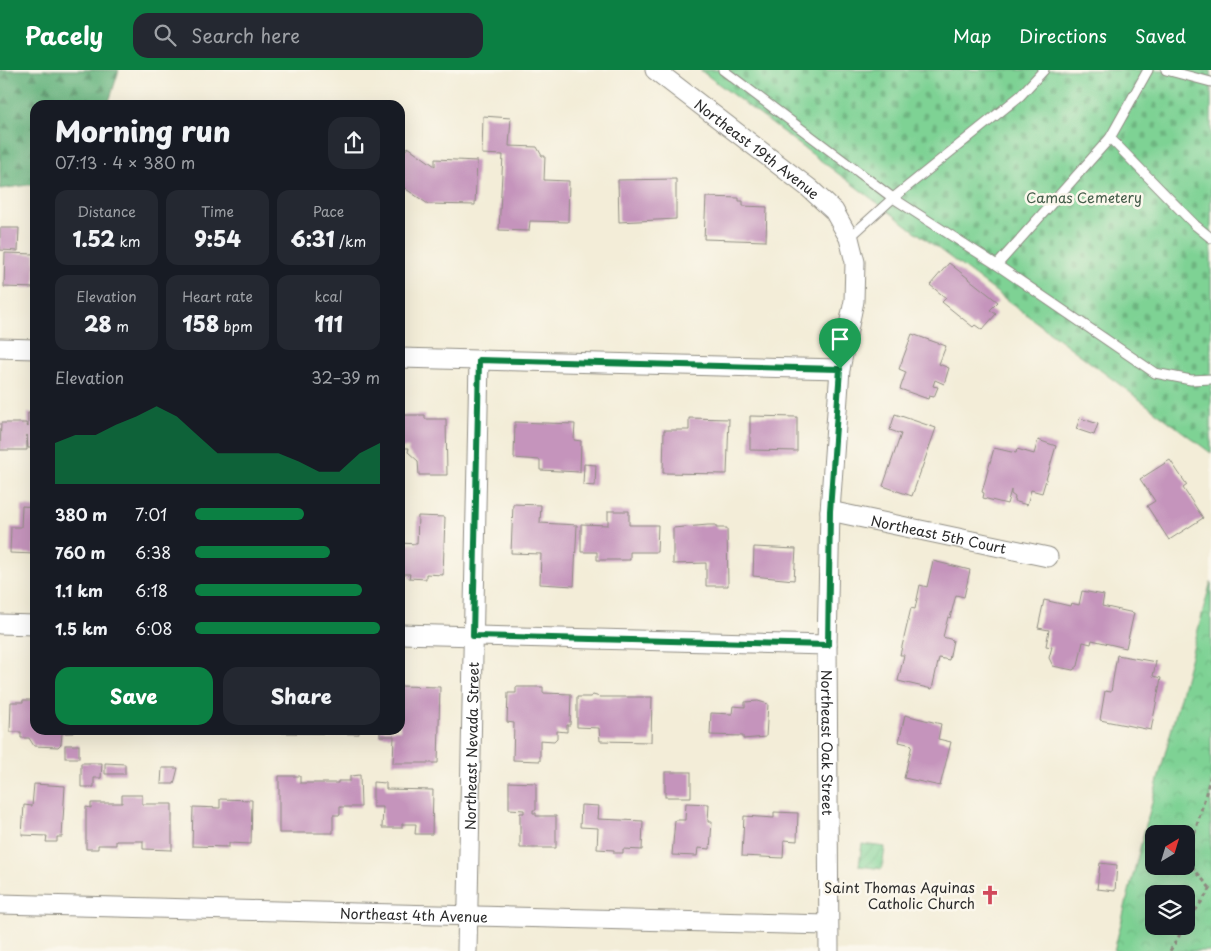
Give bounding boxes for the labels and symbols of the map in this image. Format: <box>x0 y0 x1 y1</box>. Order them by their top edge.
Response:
street label: Northeast 19th Avenue <box>690 94 825 204</box>
park label: Camas Cemetery <box>1026 187 1142 208</box>
pin <box>819 318 861 369</box>
street label: Northeast 5th Court <box>869 509 1009 558</box>
street label: Northeast Nevada Street <box>459 661 483 830</box>
street label: Northeast Oak Street <box>817 670 839 816</box>
north arrow <box>1145 825 1195 875</box>
place label: Saint Thomas Aquinas Catholic Church <box>824 877 975 914</box>
church icon: Saint Thomas Aquinas Catholic Church <box>979 884 1001 906</box>
street label: Northeast 4th Avenue <box>340 902 488 927</box>

